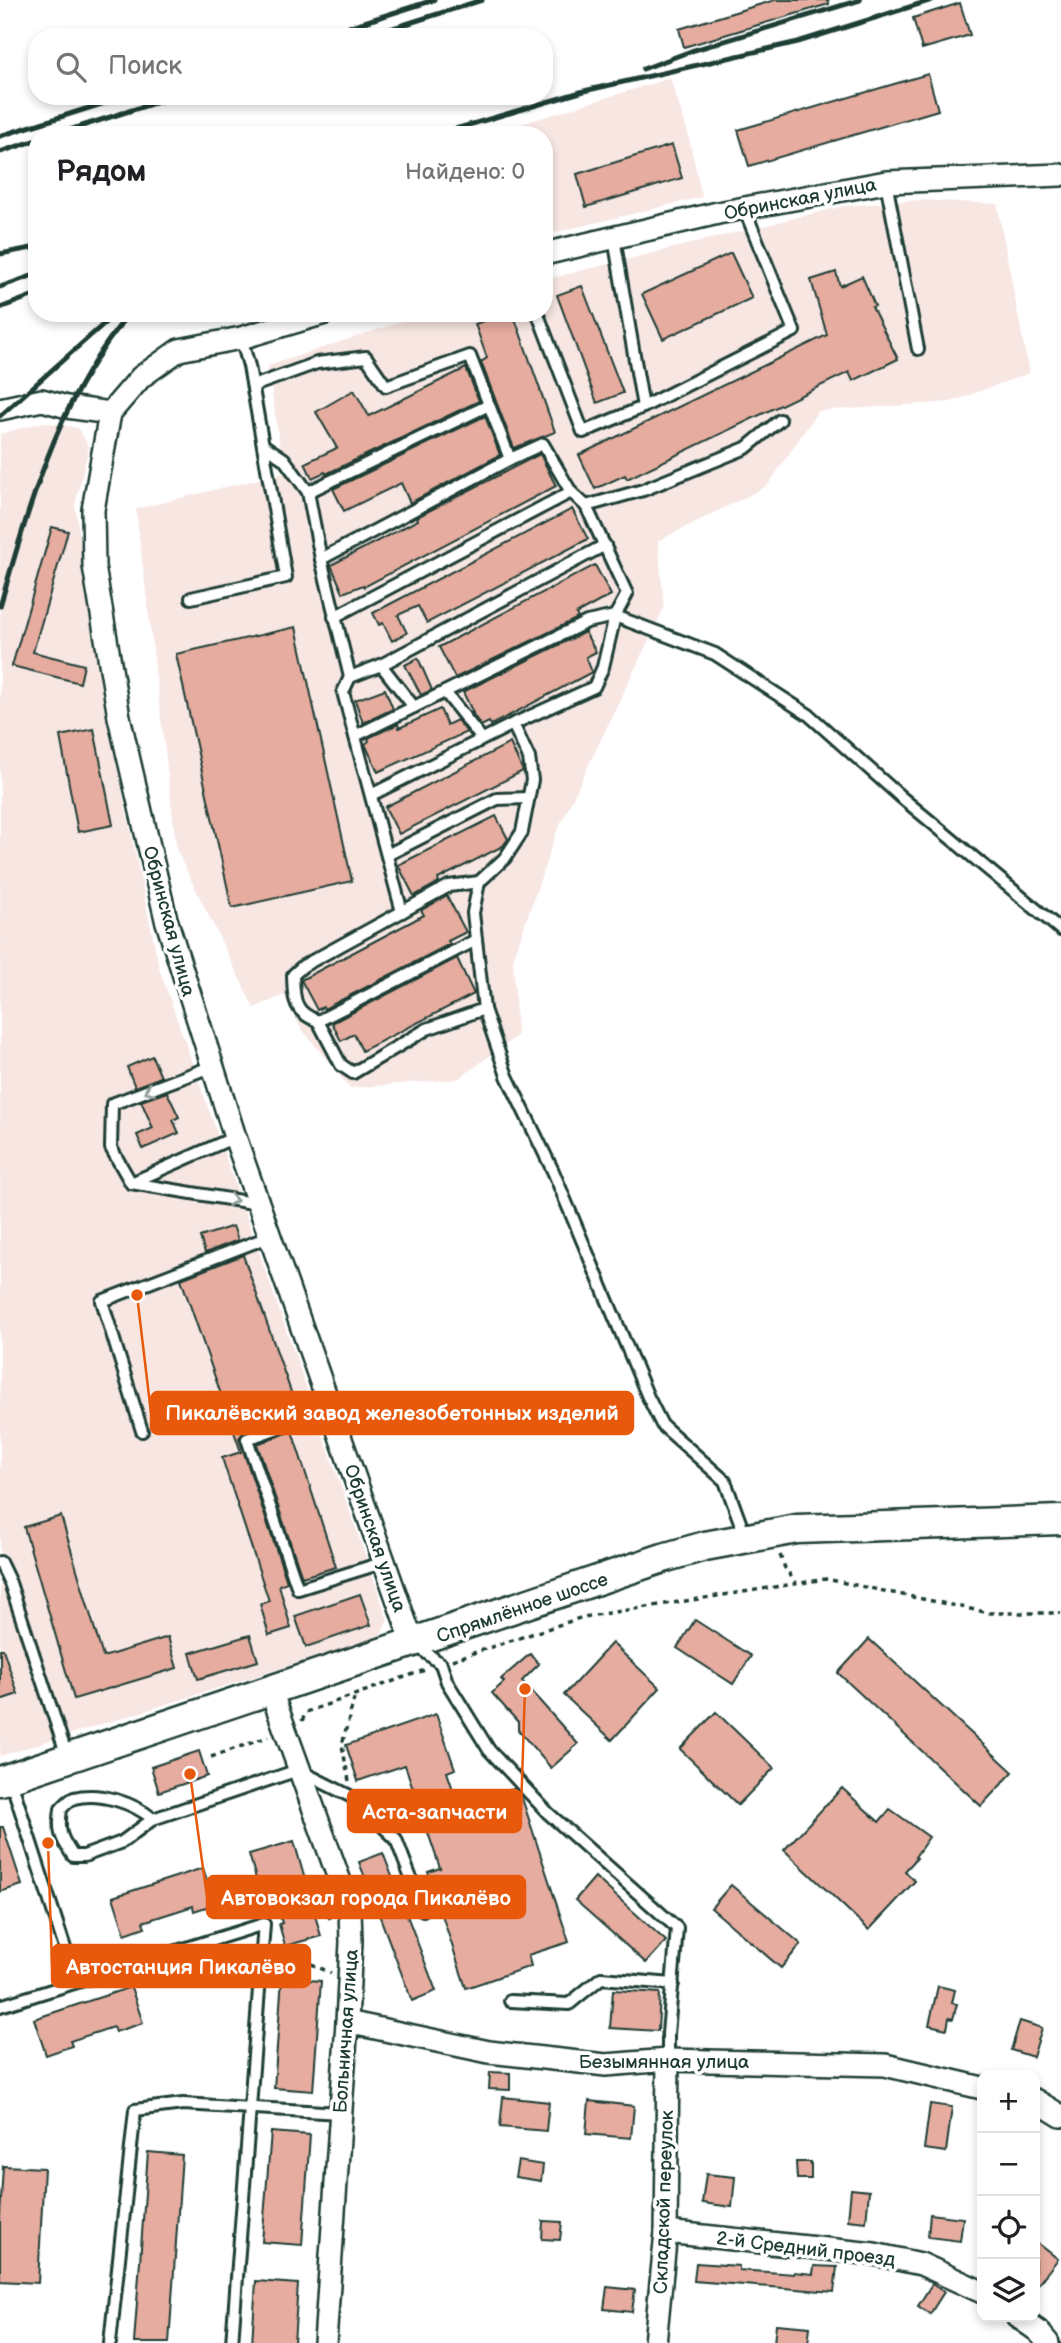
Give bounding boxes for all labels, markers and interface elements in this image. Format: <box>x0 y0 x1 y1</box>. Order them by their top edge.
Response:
search box <box>28 28 553 105</box>
icon: search <box>52 48 90 86</box>
text: Поиск <box>108 51 182 82</box>
text: Рядом <box>56 154 146 190</box>
text: Найдено: 0 <box>405 158 525 186</box>
street label: Обринская улица <box>722 173 878 226</box>
street label: Обринская улица <box>137 844 200 999</box>
one-way arrow <box>143 1081 155 1095</box>
one-way arrow <box>227 1192 239 1207</box>
callout: Пикалёвский завод железобетонных изделий <box>151 1392 633 1434</box>
text: Пикалёвский завод железобетонных изделий <box>165 1401 619 1426</box>
street label: Обринская улица <box>339 1462 411 1615</box>
street label: Спрямлённое шоссе <box>434 1568 612 1649</box>
callout: Аста-запчасти <box>348 1790 521 1832</box>
text: Аста-запчасти <box>362 1800 507 1825</box>
callout: Автовокзал города Пикалёво <box>207 1876 525 1918</box>
text: Автовокзал города Пикалёво <box>220 1886 511 1911</box>
callout: Автостанция Пикалёво <box>52 1945 310 1987</box>
street label: Больничная улица <box>329 1948 364 2114</box>
text: Автостанция Пикалёво <box>65 1955 296 1980</box>
street label: Безымянная улица <box>579 2051 749 2074</box>
map controls <box>977 2070 1040 2322</box>
button: + <box>977 2070 1040 2133</box>
street label: Складской переулок <box>650 2110 679 2294</box>
button: − <box>977 2133 1040 2196</box>
button: locate <box>977 2196 1040 2259</box>
street label: 2-й Средний проезд <box>715 2227 897 2272</box>
button: layers <box>977 2259 1040 2322</box>

